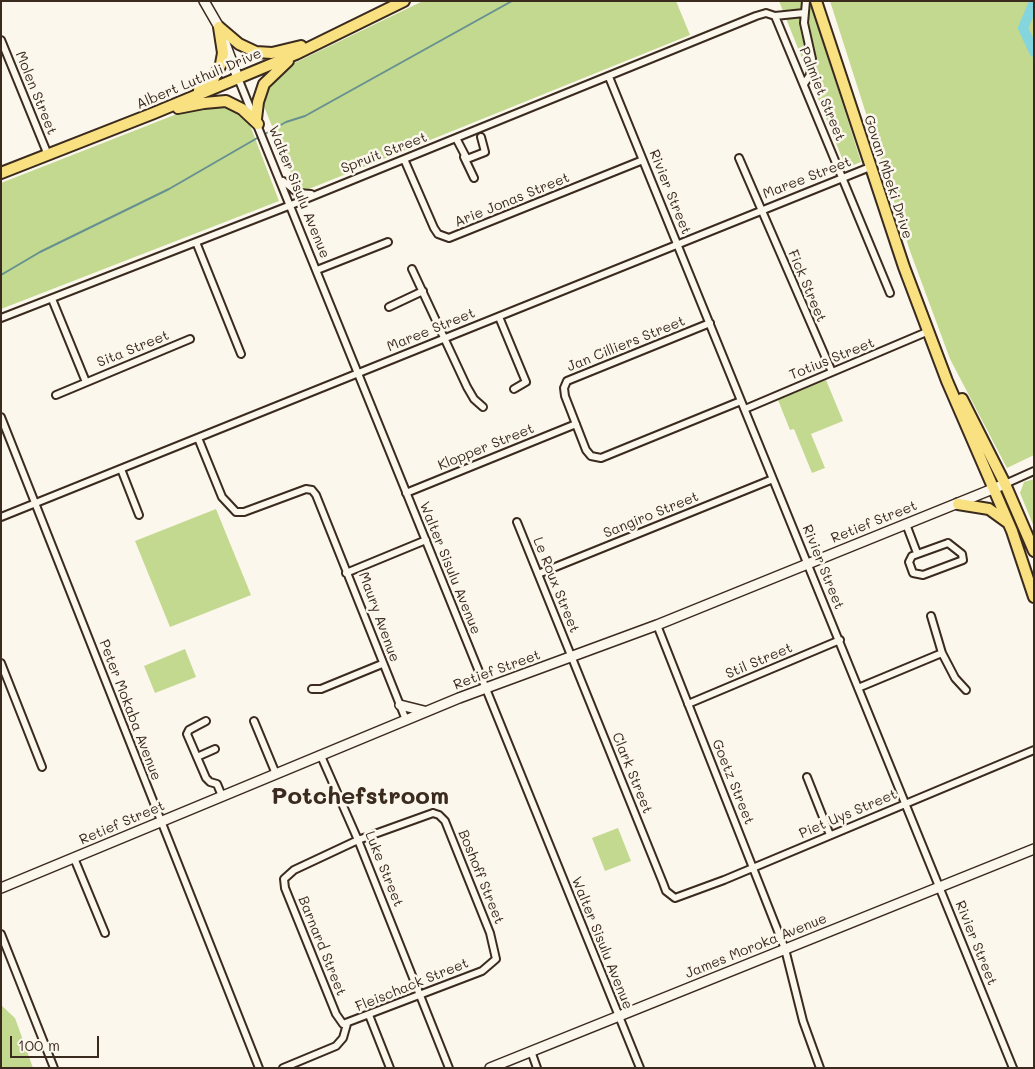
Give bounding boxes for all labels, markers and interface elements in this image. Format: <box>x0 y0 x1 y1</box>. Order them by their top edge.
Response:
street label: Palmiet Street <box>795 44 849 144</box>
street label: Albert Luthuli Drive <box>134 45 264 113</box>
street label: Molen Street <box>12 49 60 137</box>
street label: Govan Mbeki Drive <box>860 113 916 241</box>
street label: Walter Sisulu Avenue <box>265 123 333 261</box>
street label: Spruit Street <box>339 129 429 177</box>
street label: Rivier Street <box>645 147 695 237</box>
street label: Maree Street <box>760 153 854 203</box>
street label: Arie Jonas Street <box>452 169 572 231</box>
street label: Fick Street <box>784 247 830 325</box>
street label: Maree Street <box>385 305 477 355</box>
street label: Jan Cilliers Street <box>565 313 687 375</box>
street label: Sita Street <box>95 327 171 371</box>
street label: Totius Street <box>787 334 877 384</box>
street label: Klopper Street <box>435 420 537 474</box>
street label: Sangiro Street <box>601 488 701 542</box>
street label: Retief Street <box>829 497 919 547</box>
street label: Walter Sisulu Avenue <box>416 499 484 637</box>
street label: Rivier Street <box>798 522 848 612</box>
street label: Le Roux Street <box>529 535 583 635</box>
street label: Maury Avenue <box>355 570 403 664</box>
street label: Peter Mokaba Avenue <box>95 637 165 783</box>
street label: Stil Street <box>723 639 795 683</box>
street label: Retief Street <box>451 647 543 693</box>
street label: Clark Street <box>608 730 656 816</box>
street label: Goetz Street <box>708 737 758 827</box>
district label: Potchefstroom <box>271 783 449 811</box>
street label: Piet Uys Street <box>797 786 899 842</box>
street label: Retief Street <box>77 797 167 849</box>
street label: Boshoff Street <box>454 828 508 926</box>
street label: Luke Street <box>361 829 407 909</box>
street label: Walter Sisulu Avenue <box>568 874 636 1012</box>
street label: Barnard Street <box>294 894 350 998</box>
street label: Rivier Street <box>951 898 1001 988</box>
street label: James Moroka Avenue <box>683 910 829 982</box>
street label: Fleischack Street <box>353 955 471 1015</box>
scale bar <box>12 1026 101 1058</box>
text: 100 m <box>18 1035 60 1055</box>

